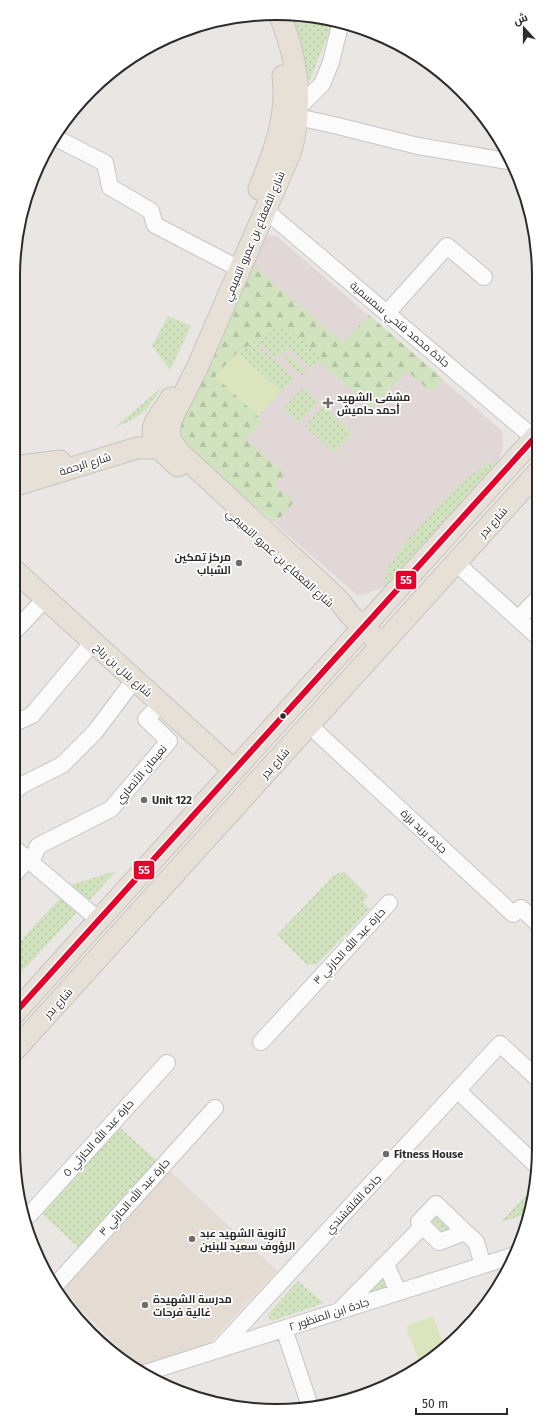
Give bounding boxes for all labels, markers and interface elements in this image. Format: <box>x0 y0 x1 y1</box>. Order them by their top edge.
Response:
north arrow <box>504 8 544 48</box>
text: ش <box>512 11 530 28</box>
street label: شارع القعقاع بن عمرو التميمي <box>221 169 290 304</box>
street label: جادة محمد فتحي سمسمية <box>346 279 452 371</box>
place label: مشفى الشهيد أحمد حاميش <box>337 391 410 417</box>
marker: مشفى الشهيد أحمد حاميش <box>322 397 334 409</box>
street label: شارع الرحمة <box>58 450 113 479</box>
street label: شارع بدر <box>476 505 511 541</box>
street label: شارع القعقاع بن عمرو التميمي <box>222 507 336 612</box>
place label: مركز تمكين الشباب <box>174 551 231 577</box>
marker: مركز تمكين الشباب <box>234 558 244 568</box>
line badge: 55 <box>395 570 417 590</box>
text: 55 <box>400 574 412 587</box>
street label: شارع بلال بن رباح <box>90 641 154 701</box>
unlabelled marker <box>278 711 288 721</box>
street label: نعيمان الأنصاري <box>113 742 171 808</box>
street label: شارع بدر <box>258 746 293 782</box>
place label: Unit 122 <box>152 794 192 807</box>
marker: Unit 122 <box>139 795 149 805</box>
street label: جادة بريد برزة <box>398 807 449 856</box>
line badge: 55 <box>133 860 155 880</box>
text: 55 <box>138 864 150 877</box>
street label: حارة عبد الله الحارثي ٣ <box>309 904 389 988</box>
street label: شارع بدر <box>41 986 76 1022</box>
street label: حارة عبد الله الحارثي ٥ <box>59 1096 138 1181</box>
place label: Fitness House <box>394 1148 463 1161</box>
marker: Fitness House <box>381 1149 391 1159</box>
street label: حارة عبد الله الحارثي ٣ <box>95 1155 174 1240</box>
street label: جادة القلقشندي <box>323 1172 385 1238</box>
place label: ثانوية الشهيد عبد الرؤوف سعيد للبنين <box>200 1227 296 1254</box>
marker: ثانوية الشهيد عبد الرؤوف سعيد للبنين <box>187 1234 197 1244</box>
place label: مدرسة الشهيدة غالية فرحات <box>153 1293 232 1319</box>
street label: جادة ابن المنظور ٢ <box>287 1295 371 1334</box>
marker: مدرسة الشهيدة غالية فرحات <box>140 1300 150 1310</box>
scale bar <box>416 1390 507 1416</box>
text: 50 m <box>422 1397 448 1411</box>

